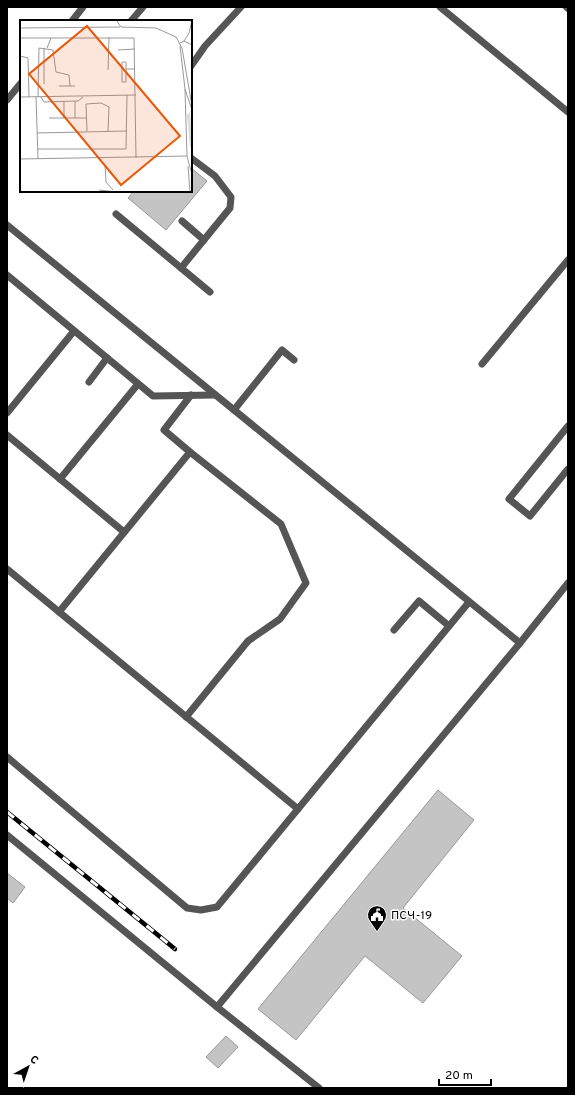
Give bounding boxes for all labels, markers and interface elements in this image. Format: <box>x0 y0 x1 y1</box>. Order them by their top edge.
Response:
inset map <box>20 20 192 192</box>
public building icon: ПСЧ-19 <box>366 904 388 932</box>
place label: ПСЧ-19 <box>391 908 432 924</box>
north arrow <box>8 1047 48 1087</box>
text: С <box>27 1052 41 1068</box>
scale bar <box>439 1061 491 1087</box>
text: 20 m <box>445 1068 473 1084</box>

